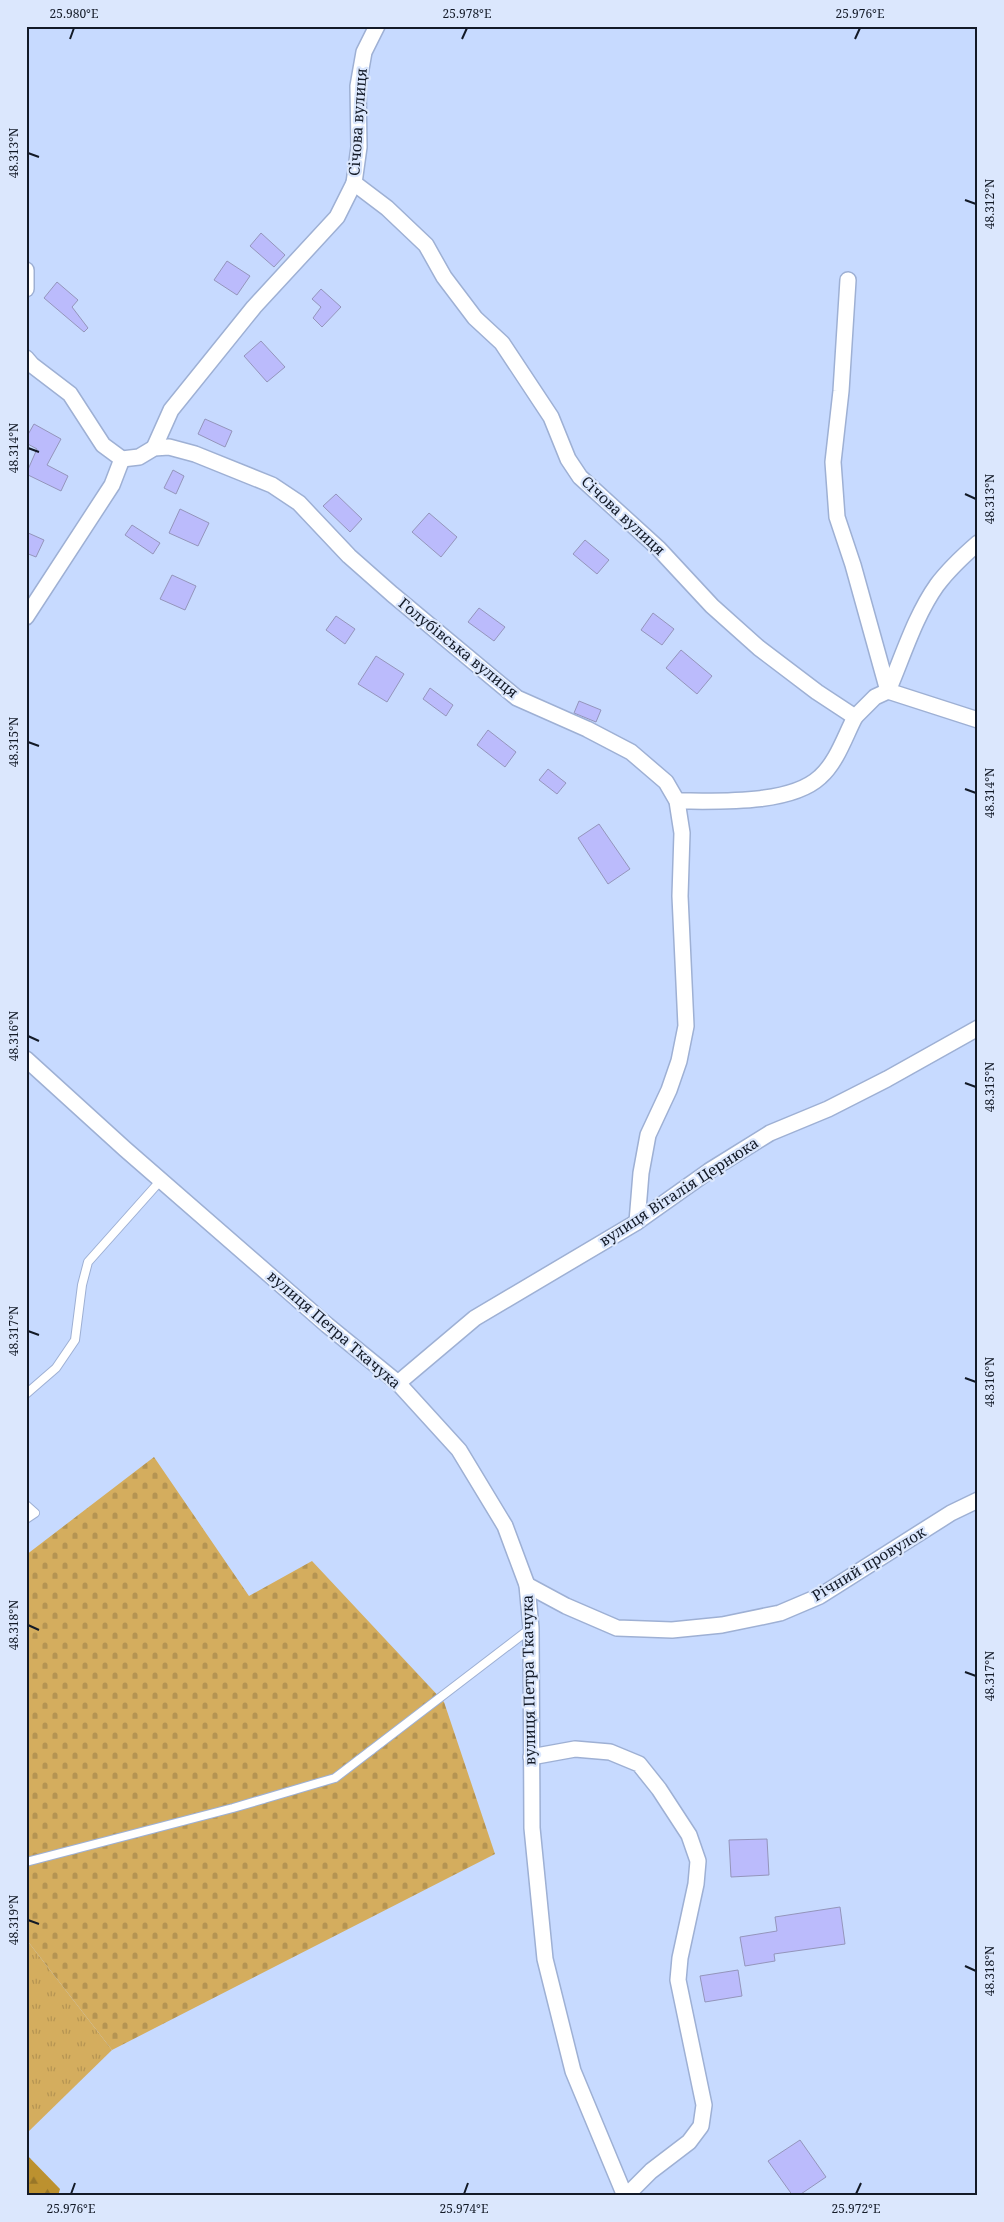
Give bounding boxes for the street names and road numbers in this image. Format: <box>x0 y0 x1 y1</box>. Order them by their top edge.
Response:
street label: Січова вулиця <box>343 67 371 176</box>
street label: Січова вулиця <box>577 471 670 559</box>
street label: Голубівська вулиця <box>395 593 523 702</box>
street label: вулиця Віталія Цернюка <box>595 1132 762 1250</box>
street label: вулиця Петра Ткачука <box>264 1266 406 1393</box>
street label: Річний провулок <box>808 1521 929 1605</box>
street label: вулиця Петра Ткачука <box>517 1595 539 1765</box>

